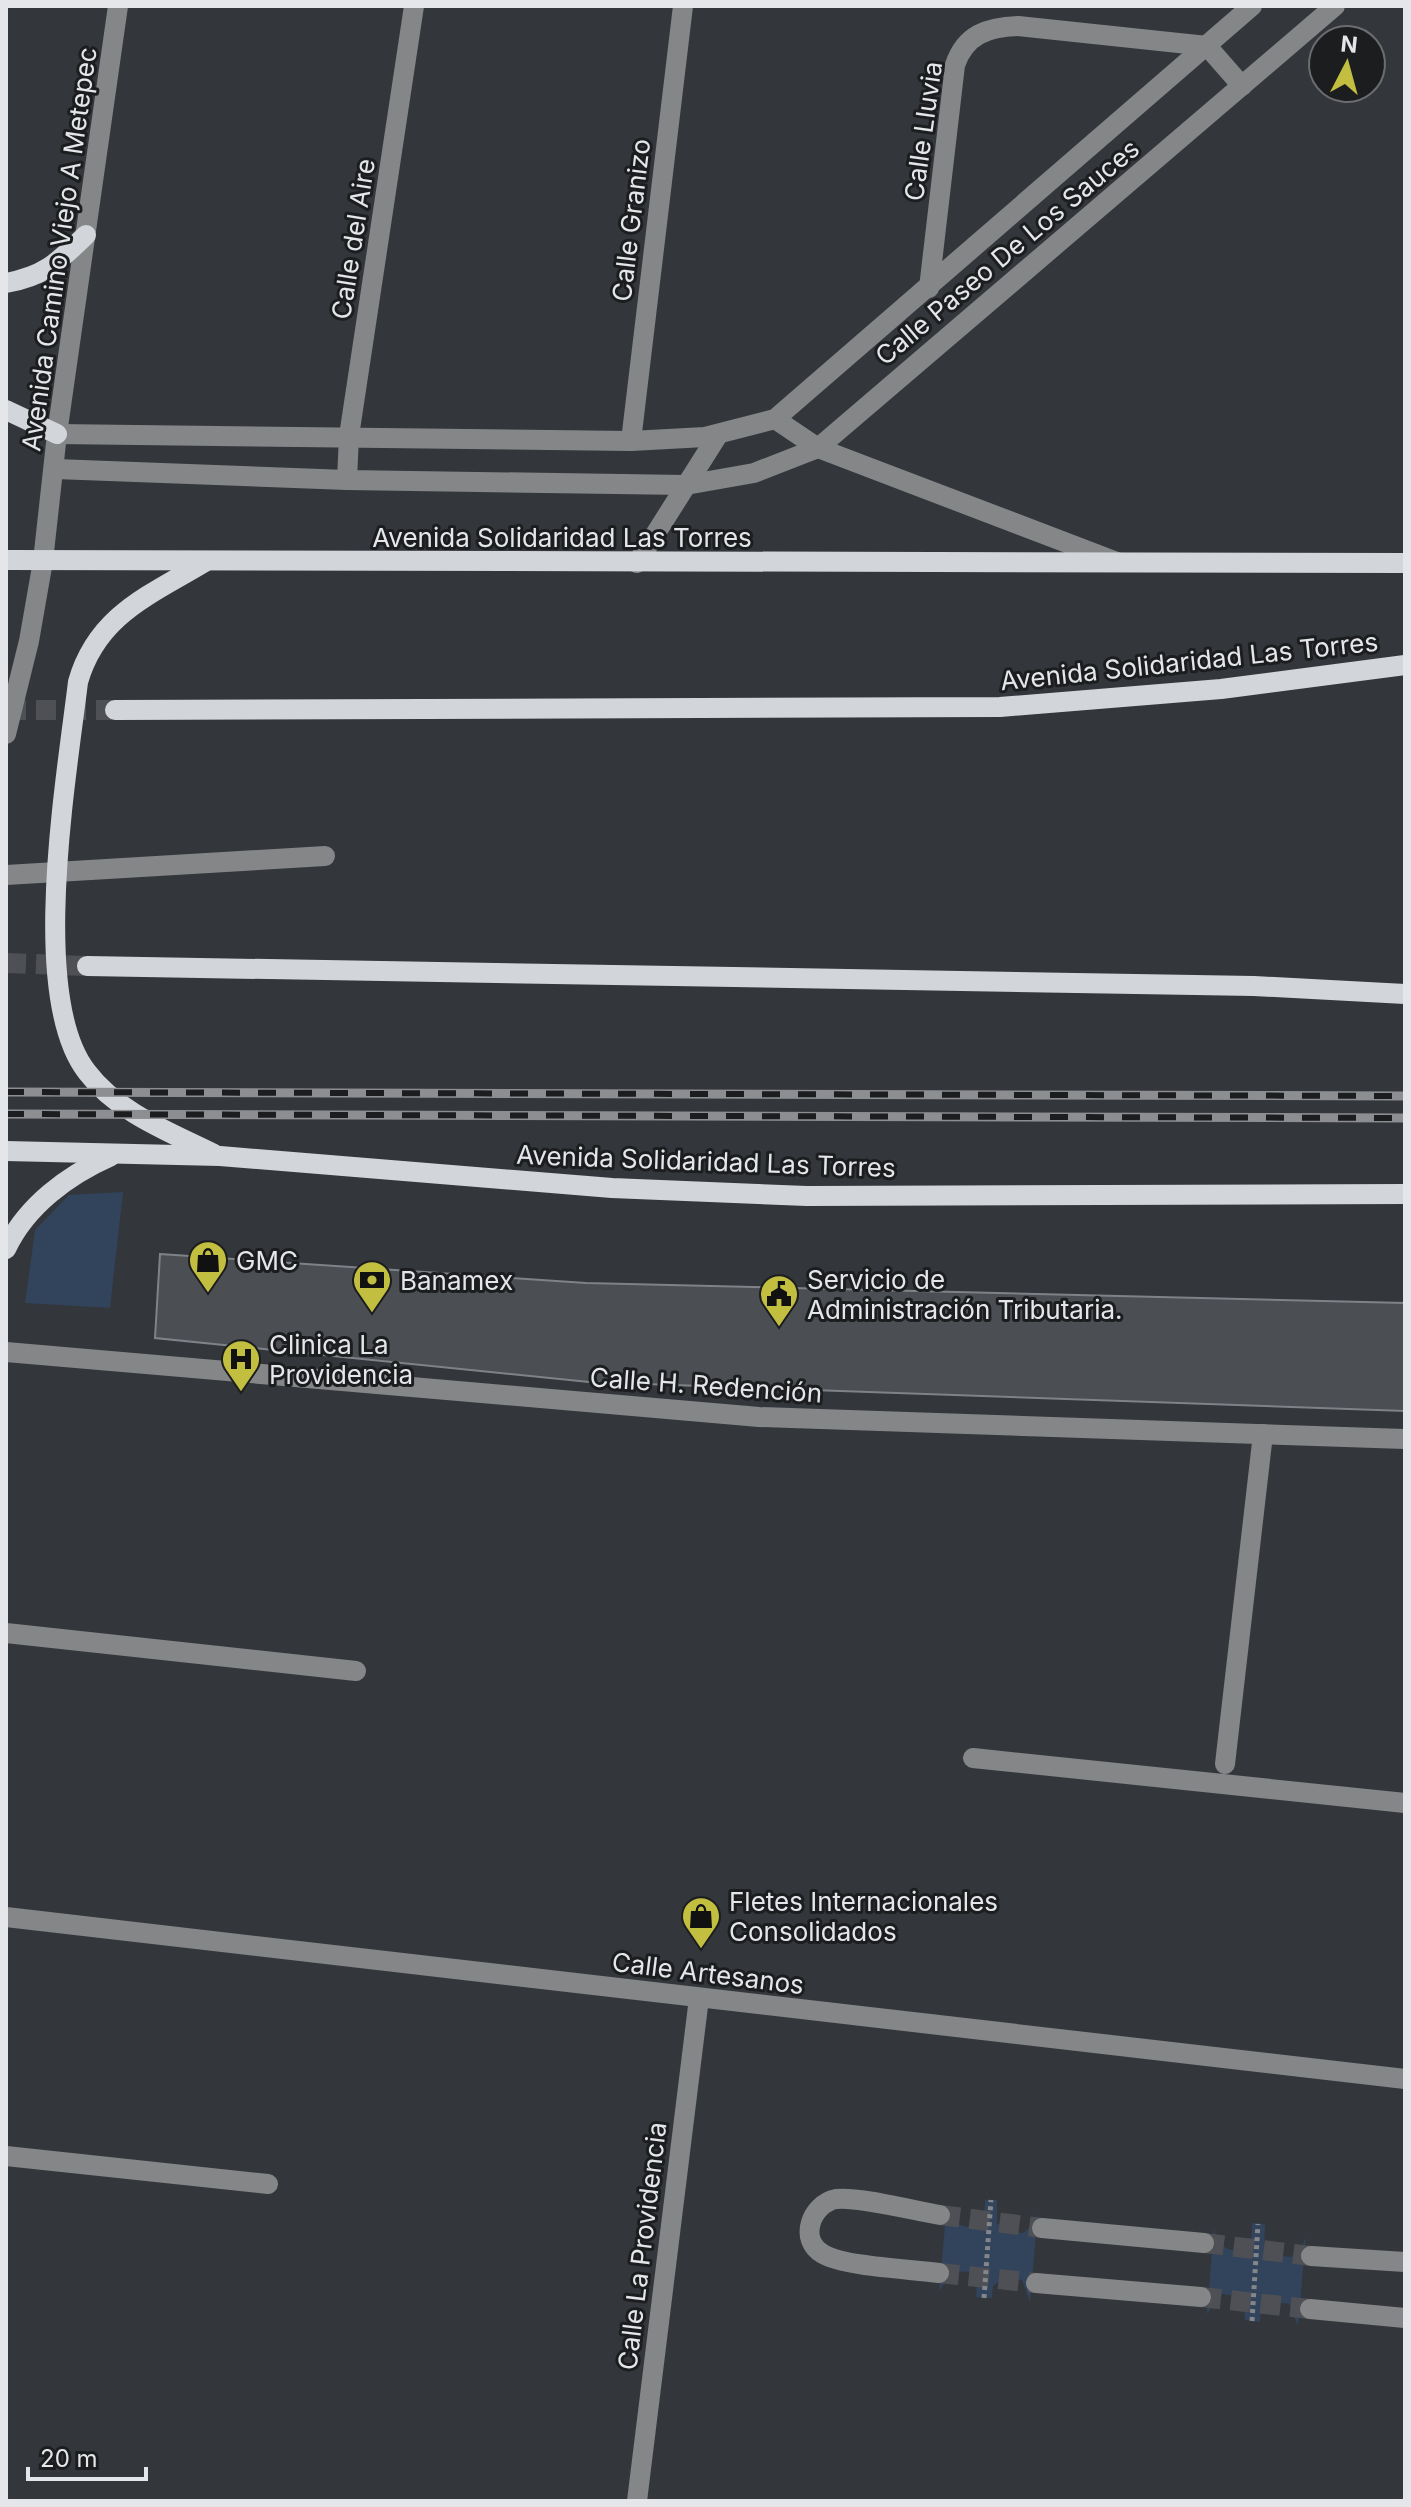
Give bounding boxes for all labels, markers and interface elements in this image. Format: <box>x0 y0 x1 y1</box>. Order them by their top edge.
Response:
north arrow <box>1307 24 1387 104</box>
text: N <box>1339 30 1359 58</box>
street label: Avenida Camino Viejo A Metepec <box>15 45 103 453</box>
street label: Calle Lluvia <box>898 59 948 203</box>
street label: Calle Paseo De Los Sauces <box>869 133 1145 371</box>
street label: Calle Granizo <box>606 137 656 303</box>
street label: Calle del Aire <box>325 156 381 322</box>
street label: Avenida Solidaridad Las Torres <box>372 522 752 553</box>
street label: Avenida Solidaridad Las Torres <box>999 626 1379 696</box>
street label: Avenida Solidaridad Las Torres <box>516 1139 896 1183</box>
shop icon: GMC <box>187 1239 229 1294</box>
place label: GMC <box>236 1245 298 1276</box>
bank icon: Banamex <box>351 1259 393 1314</box>
place label: Servicio de Administración Tributaria. <box>807 1264 1123 1325</box>
place label: Banamex <box>400 1265 513 1296</box>
public building icon: Servicio de Administración Tributaria. <box>758 1273 800 1328</box>
place label: Clinica La Providencia <box>269 1329 413 1390</box>
hospital icon: Clinica La Providencia <box>220 1338 262 1393</box>
street label: Calle H. Redención <box>589 1361 823 1409</box>
place label: Fletes Internacionales Consolidados <box>729 1886 998 1947</box>
shop icon: Fletes Internacionales Consolidados <box>680 1895 722 1950</box>
street label: Calle Artesanos <box>610 1946 806 2000</box>
street label: Calle La Providencia <box>611 2120 673 2372</box>
scale bar <box>28 2431 146 2481</box>
text: 20 m <box>40 2444 98 2473</box>

